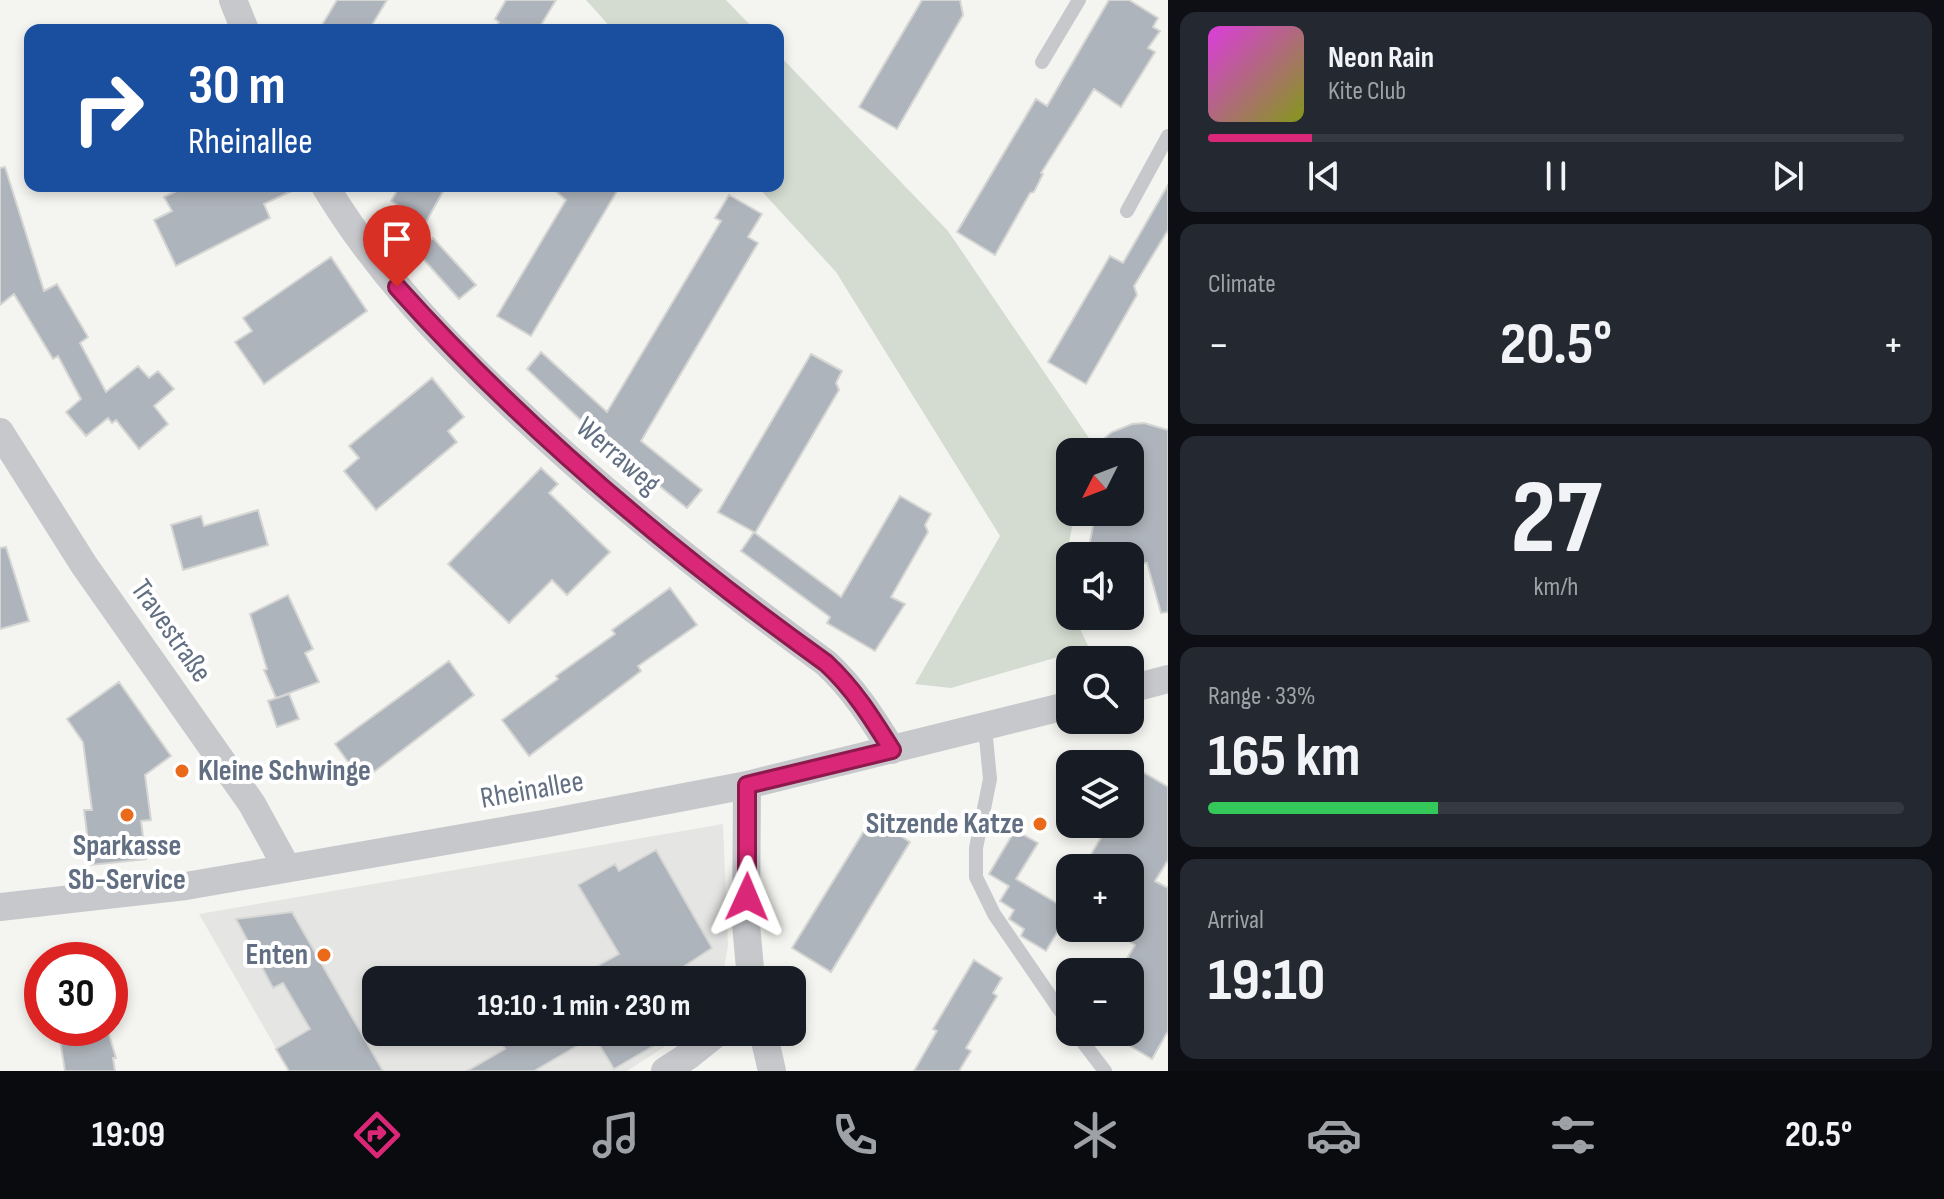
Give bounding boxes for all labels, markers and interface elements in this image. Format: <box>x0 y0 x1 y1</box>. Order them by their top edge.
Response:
text: Neon Rain <box>1328 40 1434 76</box>
text: 30 m <box>188 53 286 120</box>
icon: right <box>56 56 160 160</box>
text: Kite Club <box>1328 76 1406 107</box>
text: Rheinallee <box>188 121 313 164</box>
icon: previous <box>1302 154 1346 198</box>
icon: pause <box>1534 154 1578 198</box>
icon: next <box>1766 154 1810 198</box>
pin <box>363 205 431 287</box>
icon: arrive <box>375 217 419 261</box>
text: Climate <box>1208 269 1276 300</box>
text: 20.5° <box>1500 309 1612 381</box>
text: − <box>1208 319 1230 372</box>
text: + <box>1882 319 1904 372</box>
street label: Werraweg <box>568 410 668 502</box>
north arrow <box>1056 438 1144 526</box>
map controls <box>1056 438 1144 1046</box>
text: 27 <box>1511 457 1601 582</box>
button: sound <box>1056 542 1144 630</box>
text: km/h <box>1534 572 1578 603</box>
street label: Travestraße <box>123 573 219 689</box>
button: search <box>1056 646 1144 734</box>
text: Range · 33% <box>1208 681 1316 712</box>
text: 165 km <box>1208 721 1361 793</box>
button: layers <box>1056 750 1144 838</box>
place label: Kleine Schwinge <box>198 753 371 789</box>
marker: Kleine Schwinge <box>173 762 191 780</box>
street label: Rheinallee <box>478 763 586 817</box>
marker: Sparkasse Sb-Service <box>118 806 136 824</box>
place label: Sitzende Katze <box>866 806 1024 842</box>
marker: Sitzende Katze <box>1031 815 1049 833</box>
place label: Sparkasse Sb-Service <box>68 828 186 898</box>
button: + <box>1056 854 1144 942</box>
position arrow <box>705 855 789 939</box>
text: Arrival <box>1208 905 1264 936</box>
place label: Enten <box>246 937 308 973</box>
speed limit sign: 30 <box>24 942 128 1046</box>
text: 19:10 <box>1208 945 1325 1017</box>
marker: Enten <box>315 946 333 964</box>
button: − <box>1056 958 1144 1046</box>
text: 19:10 · 1 min · 230 m <box>477 988 691 1024</box>
icon: directions <box>349 1107 405 1163</box>
icon: music <box>588 1107 644 1163</box>
icon: phone <box>827 1107 883 1163</box>
icon: climate <box>1067 1107 1123 1163</box>
icon: car <box>1306 1107 1362 1163</box>
icon: filters <box>1545 1107 1601 1163</box>
text: 19:09 <box>92 1114 165 1157</box>
text: 20.5° <box>1785 1114 1852 1157</box>

